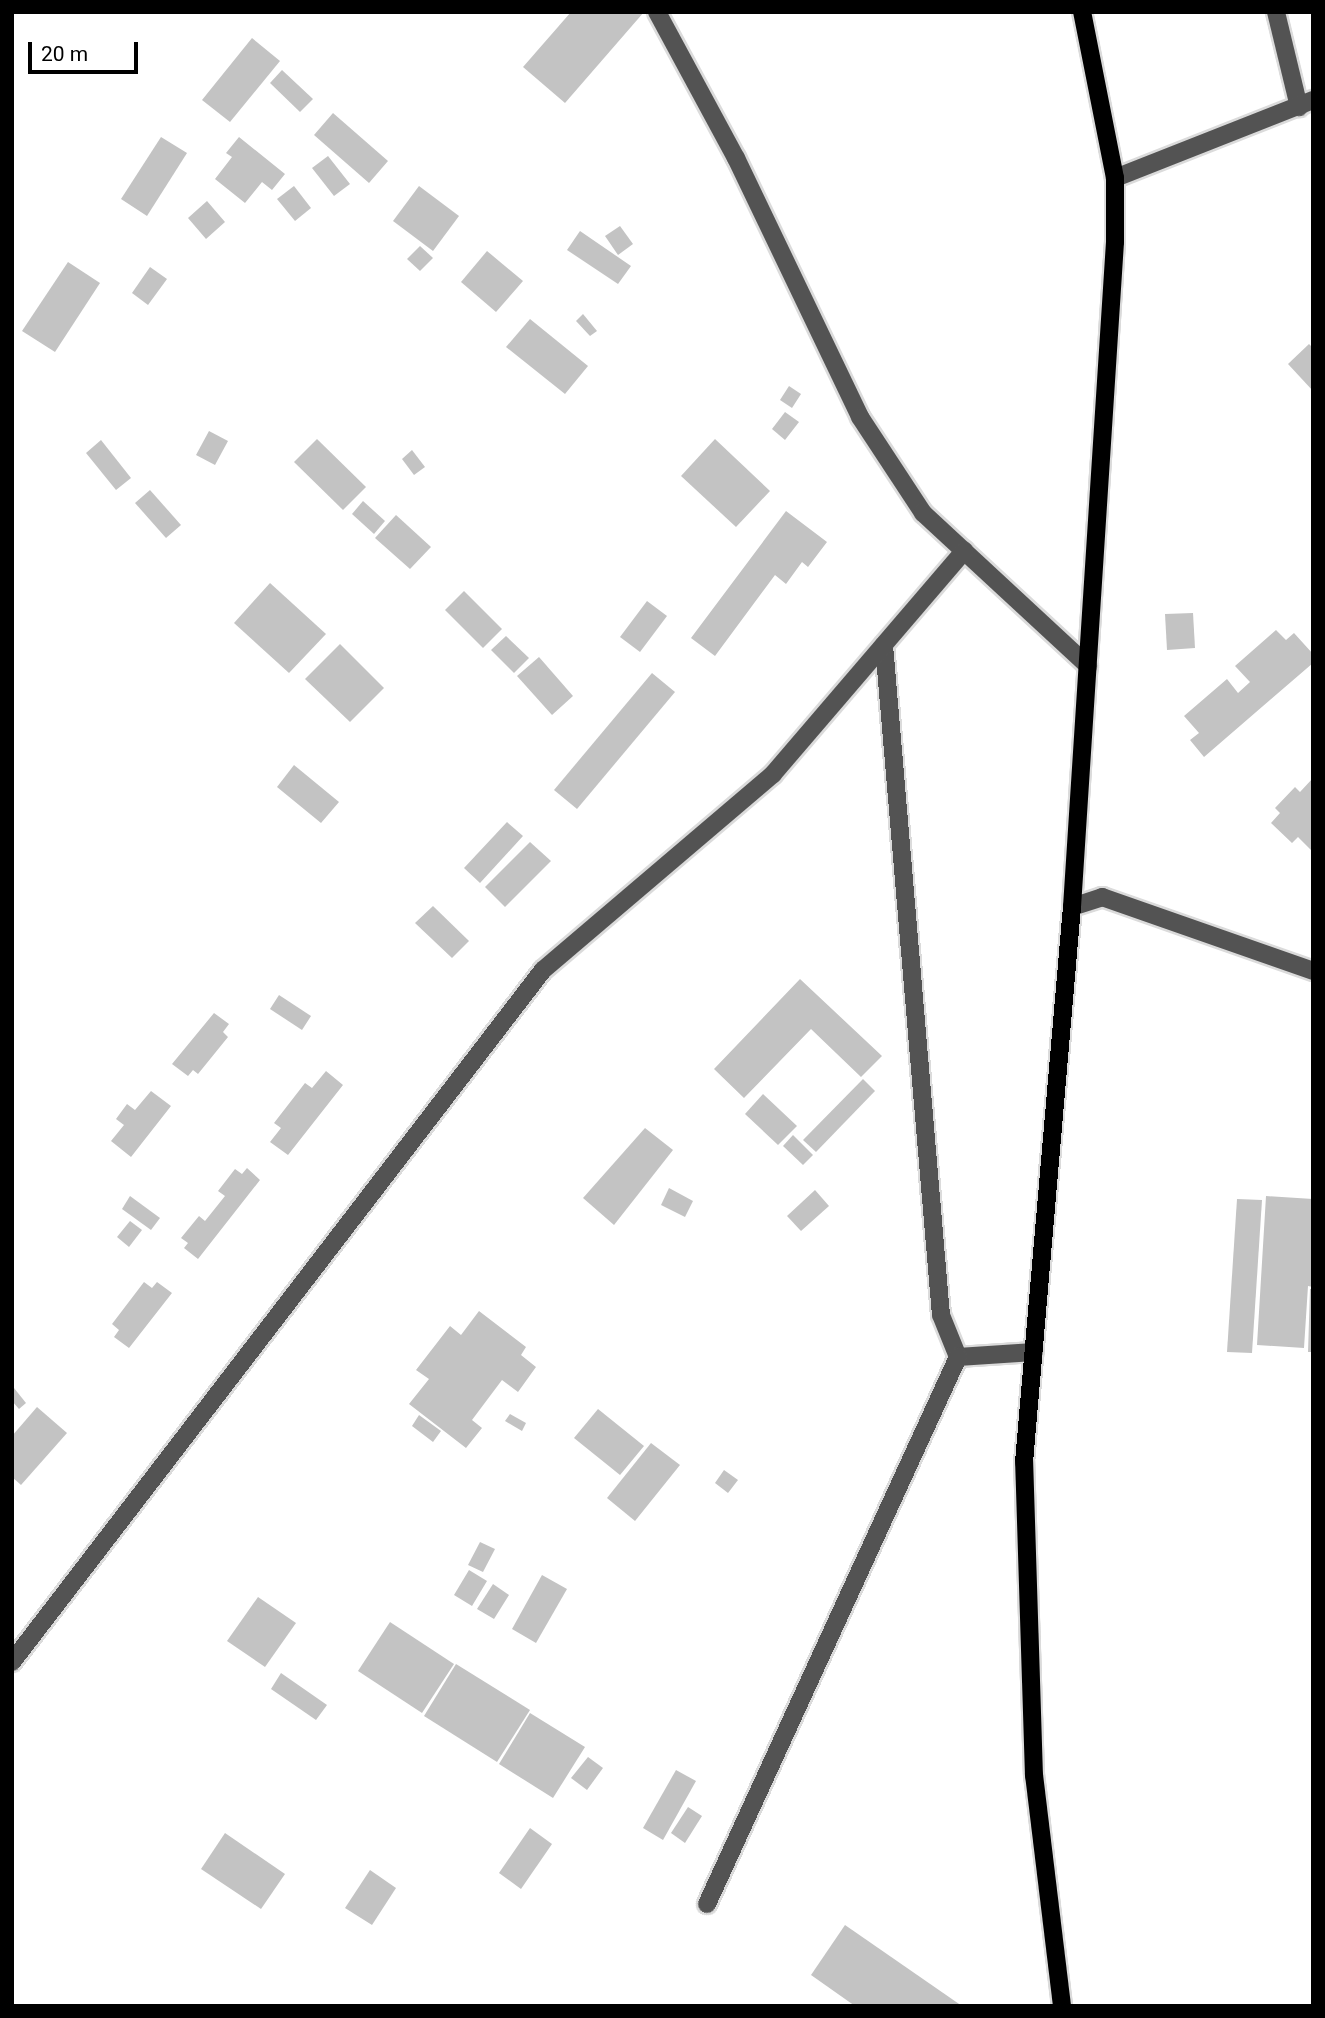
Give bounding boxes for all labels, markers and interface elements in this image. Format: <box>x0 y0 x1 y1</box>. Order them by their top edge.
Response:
scale bar <box>32 28 142 72</box>
text: 20 m <box>41 42 88 66</box>

